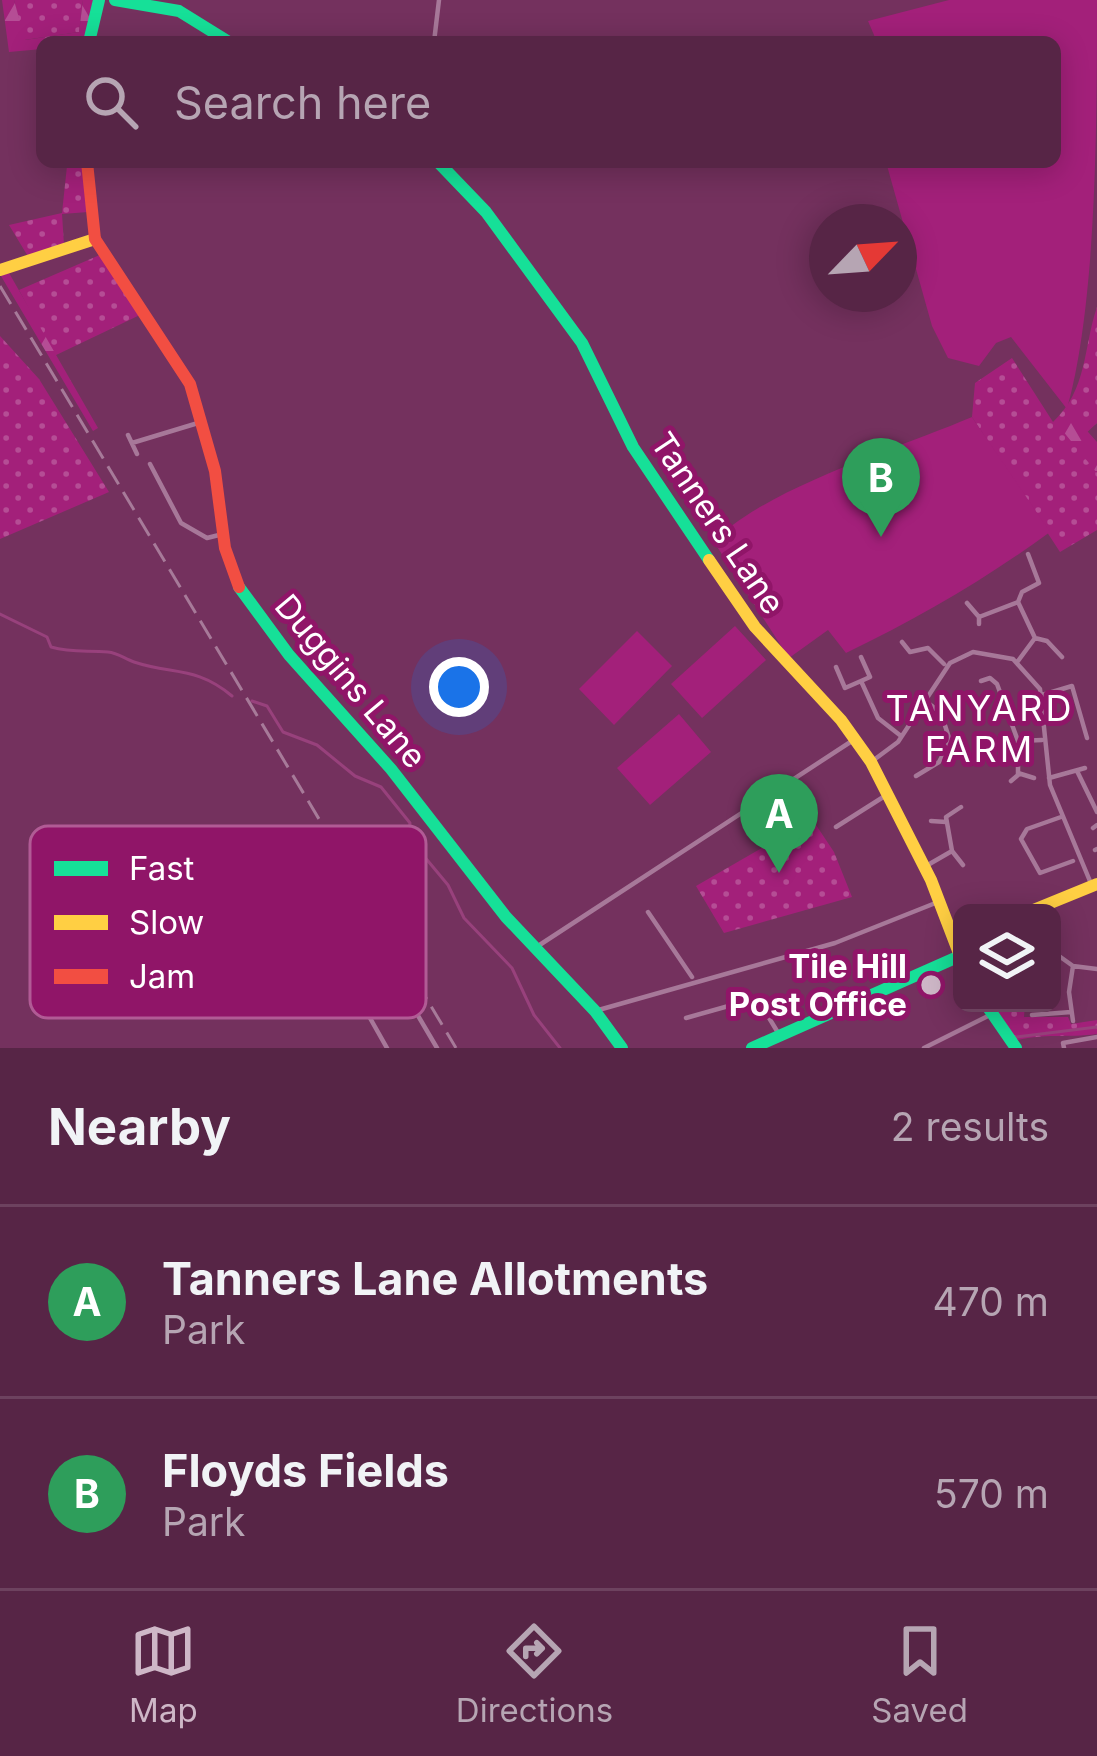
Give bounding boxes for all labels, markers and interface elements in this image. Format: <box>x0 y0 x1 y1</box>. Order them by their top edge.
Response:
search box <box>36 36 1061 168</box>
icon: search <box>78 69 144 135</box>
text: Search here <box>174 75 431 130</box>
north arrow <box>809 204 917 312</box>
street label: Tanners Lane <box>643 424 793 622</box>
pin: B <box>842 438 920 537</box>
street label: Duggins Lane <box>267 586 435 776</box>
your location <box>429 657 489 717</box>
district label: TANYARD FARM <box>886 686 1074 771</box>
pin: A <box>740 774 818 873</box>
legend <box>30 826 426 1018</box>
text: Fast <box>129 848 195 888</box>
text: Slow <box>129 902 204 942</box>
map controls <box>953 904 1061 1012</box>
button: layers <box>953 904 1061 1012</box>
place label: Tile Hill Post Office <box>729 946 907 1024</box>
text: Jam <box>129 956 195 996</box>
marker: Tile Hill Post Office <box>918 972 944 998</box>
text: Nearby <box>48 1096 231 1157</box>
text: 2 results <box>891 1103 1049 1150</box>
text: Tanners Lane Allotments <box>162 1251 708 1306</box>
text: A <box>72 1278 102 1325</box>
text: 470 m <box>933 1278 1049 1325</box>
text: Park <box>162 1306 246 1353</box>
text: Floyds Fields <box>162 1443 449 1498</box>
text: B <box>74 1470 100 1517</box>
text: 570 m <box>934 1470 1049 1517</box>
text: Park <box>162 1498 246 1545</box>
tab: Map <box>129 1618 198 1730</box>
tab: Directions <box>456 1618 613 1730</box>
tab: Saved <box>871 1618 968 1730</box>

